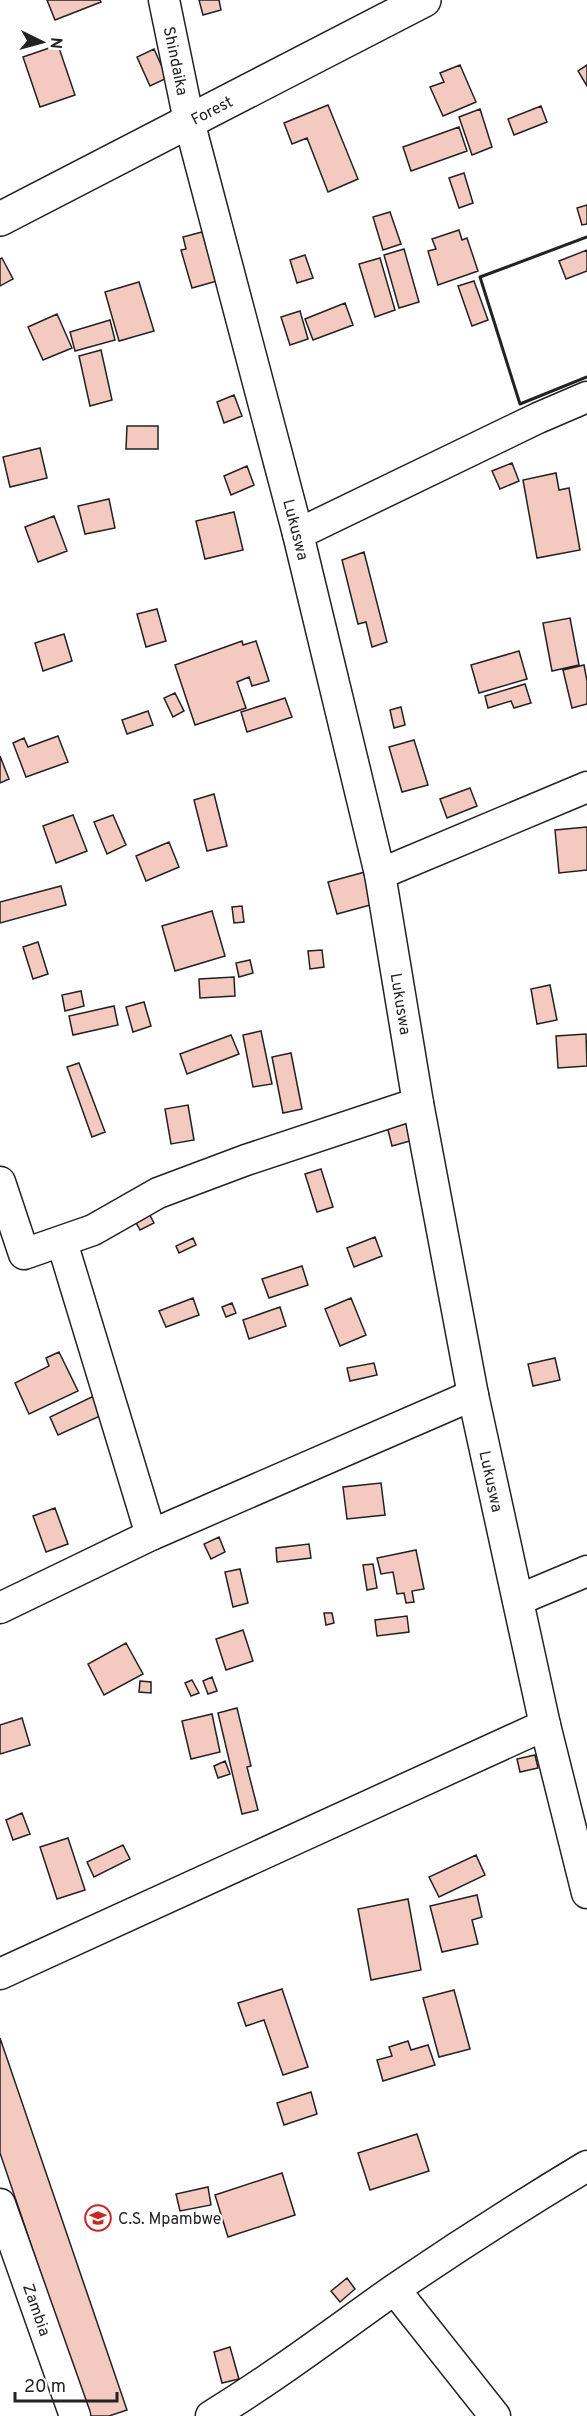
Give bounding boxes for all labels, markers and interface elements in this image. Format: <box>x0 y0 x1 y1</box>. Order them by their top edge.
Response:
north arrow <box>12 12 72 72</box>
street label: Shindaika <box>158 25 191 97</box>
text: N <box>44 37 65 50</box>
street label: Forest <box>188 93 237 131</box>
street label: Lukuswa <box>277 497 312 563</box>
street label: Lukuswa <box>385 972 415 1036</box>
street label: Lukuswa <box>473 1449 506 1514</box>
school or university icon: C.S. Mpambwe <box>83 2203 113 2233</box>
place label: C.S. Mpambwe <box>118 2210 221 2230</box>
street label: Zambia <box>17 2281 54 2339</box>
scale bar <box>15 2365 117 2403</box>
text: 20 m <box>24 2376 66 2399</box>

